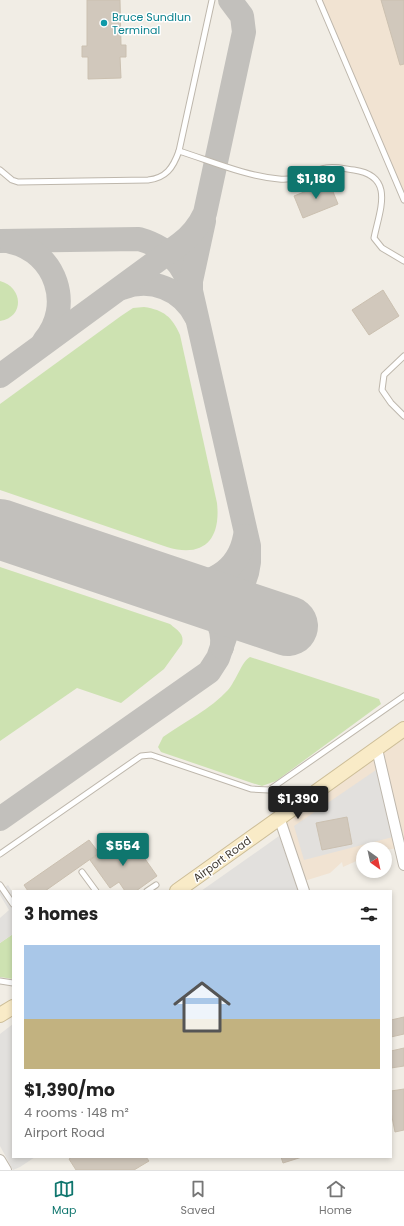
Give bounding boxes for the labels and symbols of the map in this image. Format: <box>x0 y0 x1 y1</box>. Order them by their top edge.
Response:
place label: Bruce Sundlun Terminal <box>112 9 191 38</box>
marker: Bruce Sundlun Terminal <box>99 18 109 28</box>
pin: $1,180 <box>283 166 349 200</box>
pin: $1,390 <box>265 786 331 820</box>
street label: Airport Road <box>190 832 254 886</box>
pin: $554 <box>99 833 147 867</box>
north arrow <box>356 842 392 878</box>

